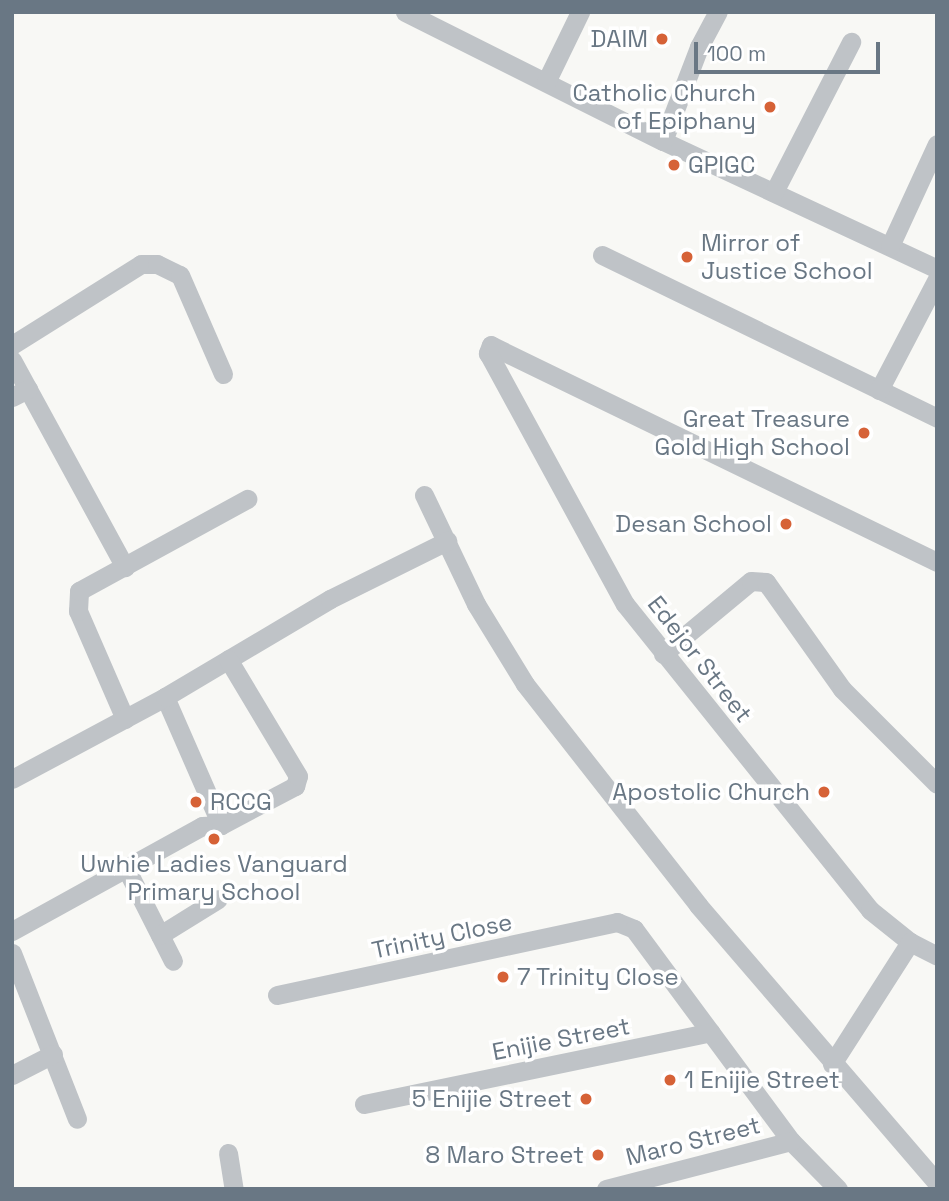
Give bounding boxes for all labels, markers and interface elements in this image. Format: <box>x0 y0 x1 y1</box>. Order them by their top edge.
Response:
place label: DAIM <box>591 25 648 53</box>
scale bar <box>697 28 883 72</box>
marker: DAIM <box>654 31 670 47</box>
text: 100 m <box>707 40 766 67</box>
place label: Catholic Church of Epiphany <box>572 79 756 135</box>
marker: Catholic Church of Epiphany <box>762 99 778 115</box>
place label: GPIGC <box>688 151 755 179</box>
marker: GPIGC <box>666 157 682 173</box>
place label: Mirror of Justice School <box>701 229 873 285</box>
marker: Mirror of Justice School <box>679 249 695 265</box>
place label: Great Treasure Gold High School <box>655 405 850 461</box>
marker: Great Treasure Gold High School <box>856 425 872 441</box>
place label: Desan School <box>615 510 772 538</box>
marker: Desan School <box>778 516 794 532</box>
street label: Edejor Street <box>642 590 758 728</box>
place label: Apostolic Church <box>612 778 810 806</box>
marker: Apostolic Church <box>816 784 832 800</box>
place label: RCCG <box>210 788 272 816</box>
marker: RCCG <box>188 794 204 810</box>
marker: Uwhie Ladies Vanguard Primary School <box>206 831 222 847</box>
place label: Uwhie Ladies Vanguard Primary School <box>80 850 348 906</box>
street label: Trinity Close <box>369 907 515 965</box>
place label: 7 Trinity Close <box>517 963 679 991</box>
marker: 7 Trinity Close <box>495 969 511 985</box>
street label: Enijie Street <box>490 1012 632 1066</box>
place label: 1 Enijie Street <box>684 1066 840 1094</box>
marker: 1 Enijie Street <box>662 1072 678 1088</box>
place label: 5 Enijie Street <box>412 1085 572 1113</box>
marker: 5 Enijie Street <box>578 1091 594 1107</box>
street label: Maro Street <box>623 1110 763 1172</box>
place label: 8 Maro Street <box>425 1141 584 1169</box>
marker: 8 Maro Street <box>590 1147 606 1163</box>

